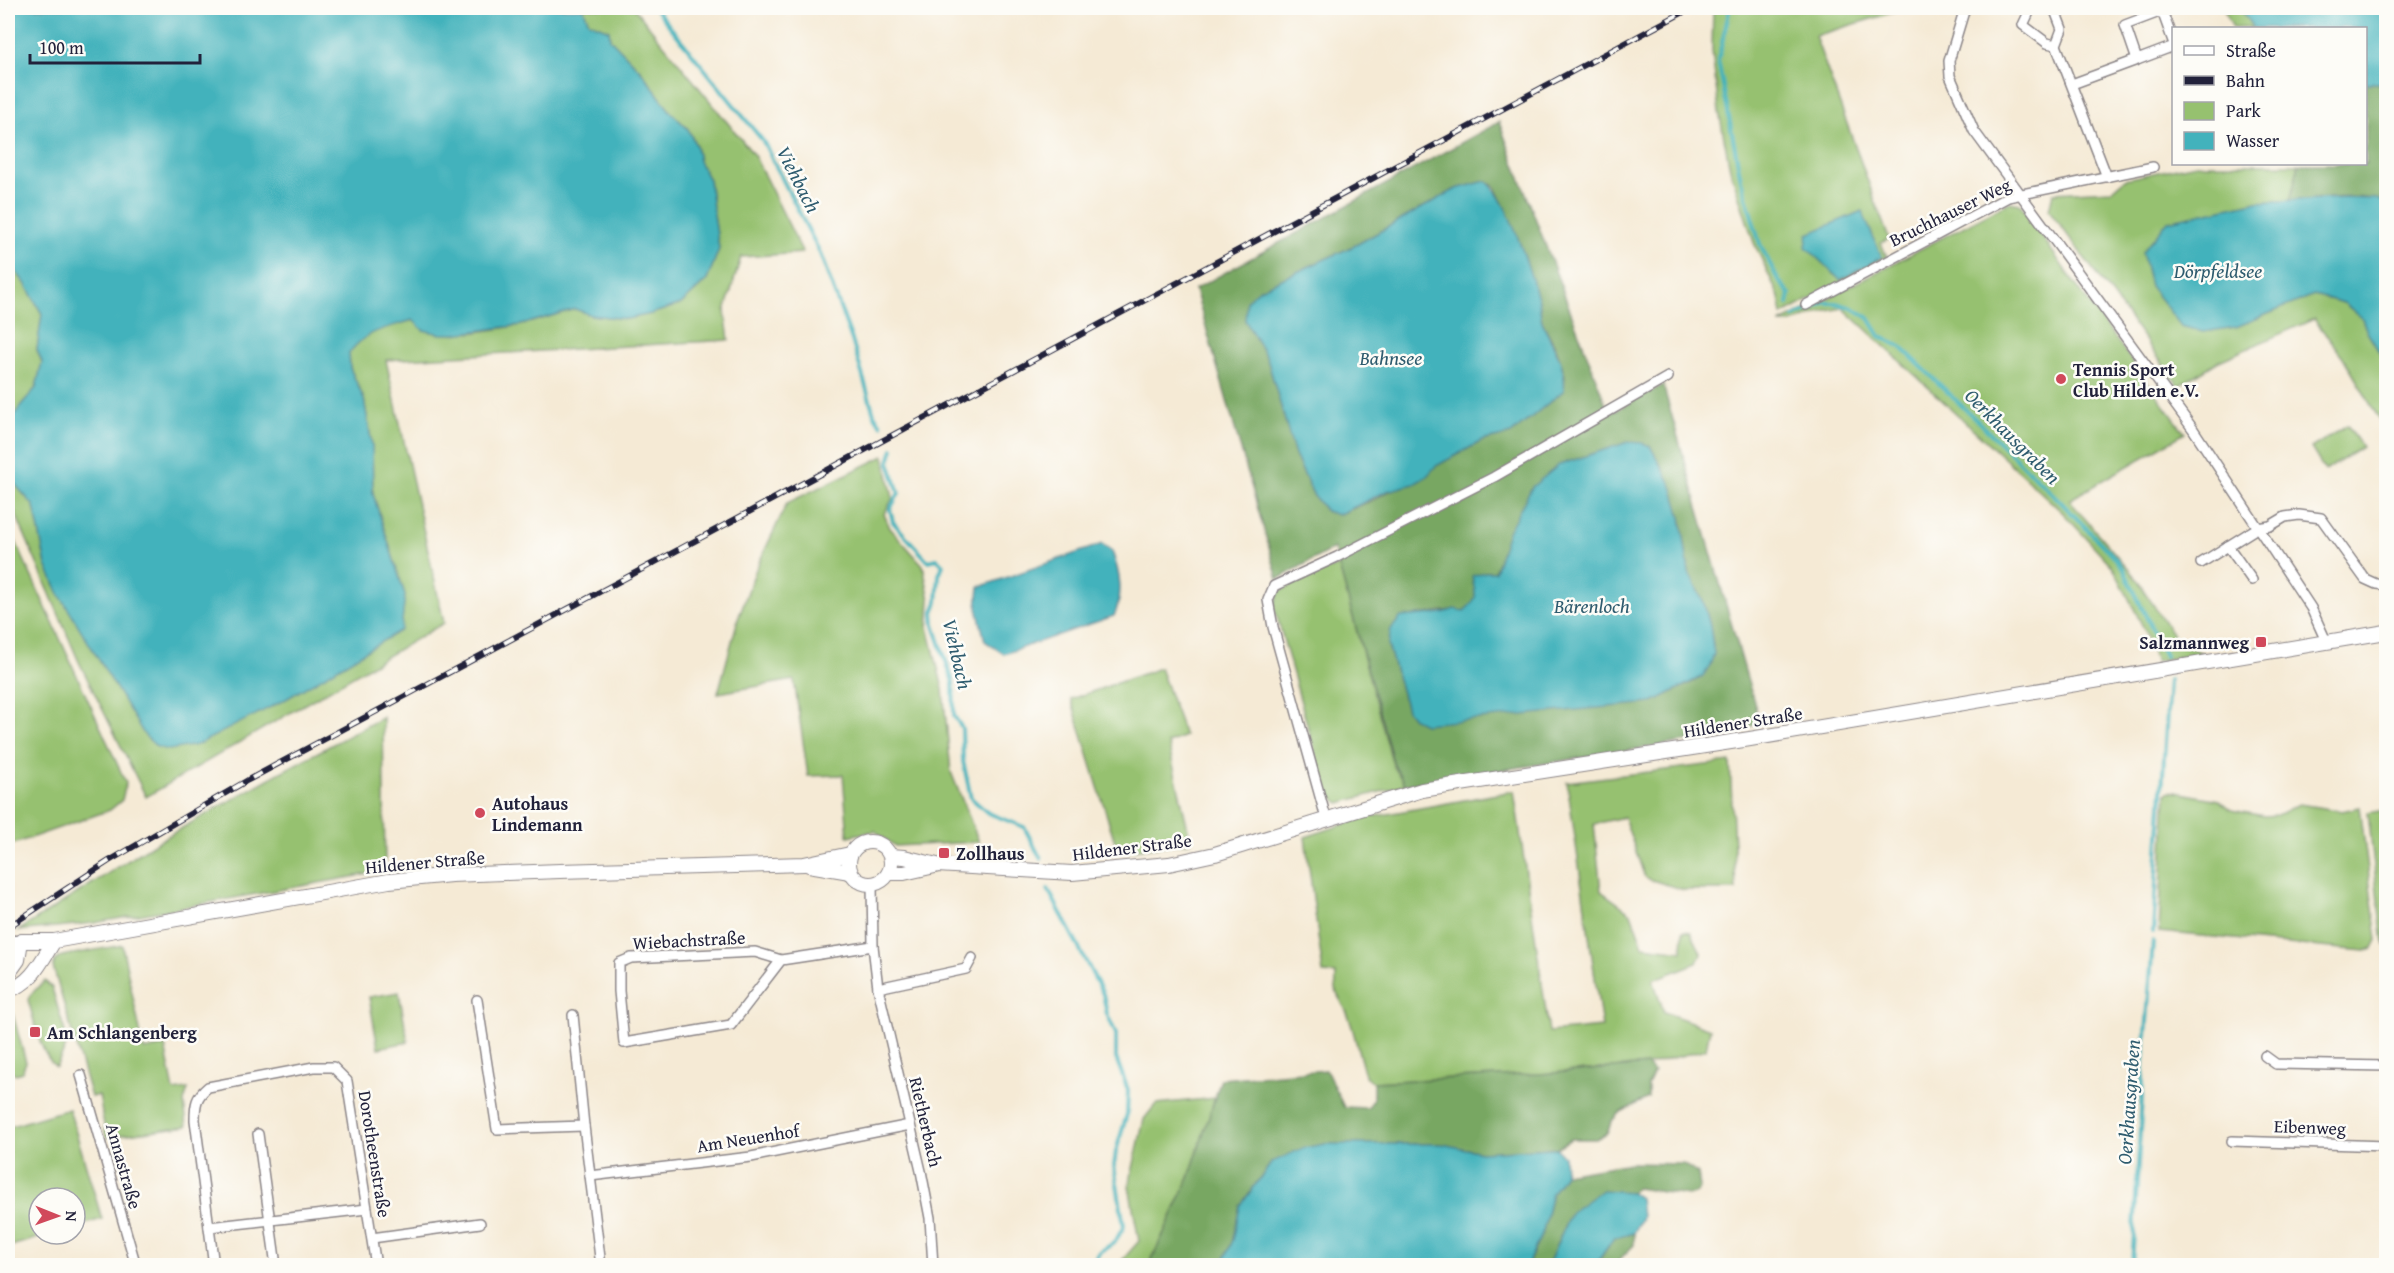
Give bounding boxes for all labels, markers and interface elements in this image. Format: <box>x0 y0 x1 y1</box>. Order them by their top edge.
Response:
scale bar <box>30 27 200 65</box>
legend <box>2172 27 2367 165</box>
text: 100 m <box>39 34 84 61</box>
text: Straße <box>2226 37 2276 64</box>
text: Bahn <box>2226 67 2265 94</box>
text: Park <box>2226 97 2262 124</box>
text: Wasser <box>2226 127 2280 154</box>
water label: Viehbach <box>770 140 828 218</box>
street label: Bruchhauser Weg <box>1885 171 2015 253</box>
water label: Dörpfeldsee <box>2173 256 2262 285</box>
water label: Bahnsee <box>1359 343 1422 372</box>
place label: Tennis Sport Club Hilden e.V. <box>2073 356 2199 404</box>
marker: Tennis Sport Club Hilden e.V. <box>2054 372 2068 386</box>
water label: Oerkhausgraben <box>1958 381 2068 491</box>
water label: Bärenloch <box>1553 591 1630 620</box>
water label: Viehbach <box>936 616 980 692</box>
place label: Salzmannweg <box>2139 629 2250 656</box>
marker: Salzmannweg <box>2254 635 2268 649</box>
street label: Hildener Straße <box>1682 699 1804 745</box>
place label: Autohaus Lindemann <box>492 790 583 838</box>
marker: Autohaus Lindemann <box>473 806 487 820</box>
street label: Hildener Straße <box>1071 826 1193 868</box>
place label: Zollhaus <box>956 840 1025 867</box>
street label: Hildener Straße <box>364 843 486 881</box>
marker: Zollhaus <box>937 846 951 860</box>
street label: Wiebachstraße <box>632 924 746 956</box>
place label: Am Schlangenberg <box>47 1019 197 1046</box>
marker: Am Schlangenberg <box>28 1025 42 1039</box>
water label: Oerkhausgraben <box>2109 1038 2147 1166</box>
street label: Rietherbach <box>903 1074 949 1170</box>
street label: Dorotheenstraße <box>352 1089 398 1219</box>
street label: Eibenweg <box>2274 1112 2346 1142</box>
street label: Am Neuenhof <box>695 1116 803 1159</box>
street label: Annastraße <box>99 1120 149 1212</box>
north arrow <box>27 1186 87 1246</box>
text: N <box>60 1211 84 1222</box>

